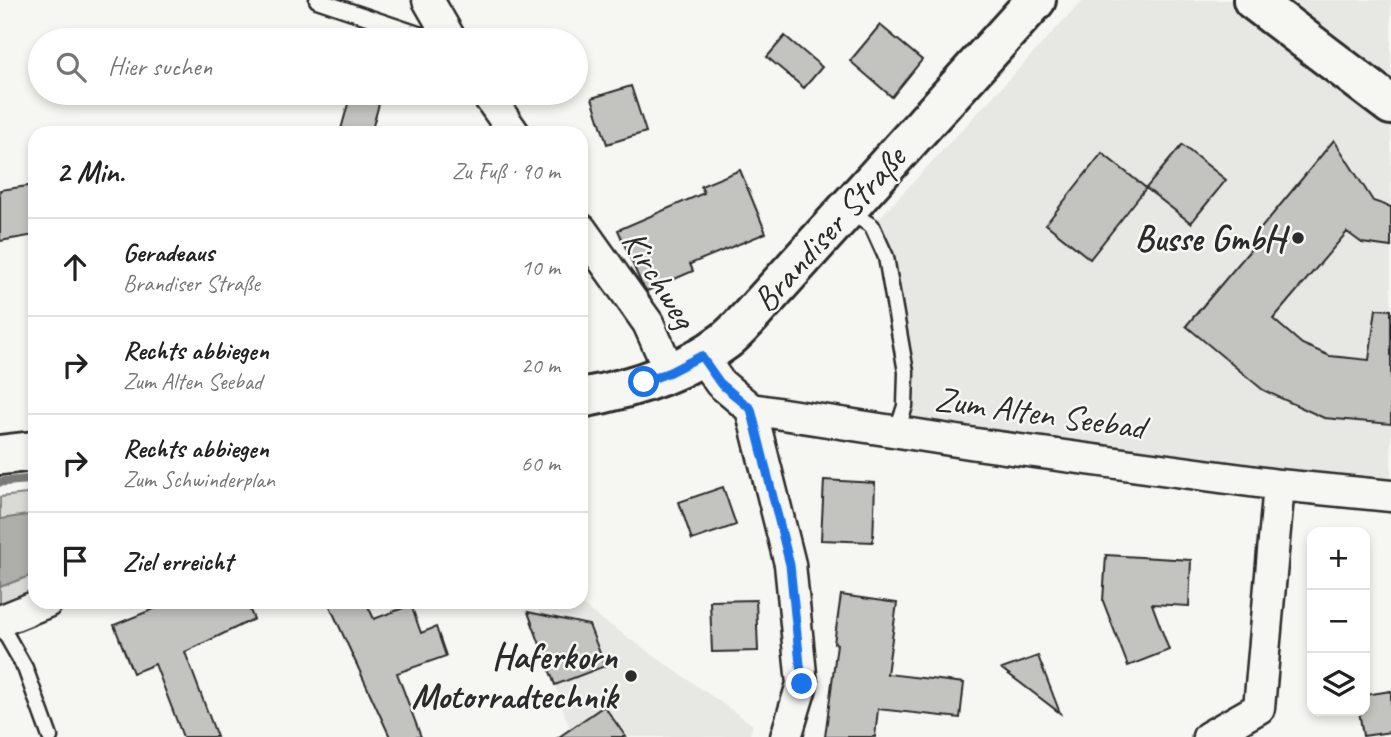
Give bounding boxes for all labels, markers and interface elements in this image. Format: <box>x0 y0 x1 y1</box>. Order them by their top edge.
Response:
search box <box>28 28 588 105</box>
icon: search <box>52 48 90 86</box>
text: Hier suchen <box>108 50 212 83</box>
street label: Brandiser Straße <box>743 135 917 321</box>
text: 2 Min. <box>56 153 125 191</box>
text: Zu Fuß · 90 m <box>452 157 560 186</box>
place label: Busse GmbH <box>1135 216 1290 261</box>
street label: Kirchweg <box>612 222 708 338</box>
marker: Busse GmbH <box>1290 230 1306 246</box>
text: Geradeaus <box>123 236 214 269</box>
icon: ahead <box>56 248 94 286</box>
text: 10 m <box>521 253 560 282</box>
text: Brandiser Straße <box>123 269 260 298</box>
text: Rechts abbiegen <box>123 334 269 367</box>
icon: right <box>56 346 94 384</box>
text: 20 m <box>521 351 560 380</box>
route start <box>628 366 659 397</box>
text: Zum Alten Seebad <box>123 367 262 396</box>
street label: Zum Alten Seebad <box>932 376 1153 451</box>
text: Rechts abbiegen <box>123 432 269 465</box>
icon: right <box>56 444 94 482</box>
text: 60 m <box>521 449 560 478</box>
text: Zum Schwinderplan <box>123 465 275 494</box>
map controls <box>1307 527 1370 716</box>
button: + <box>1307 527 1370 590</box>
icon: arrive <box>56 542 94 580</box>
text: Ziel erreicht <box>123 545 233 578</box>
button: − <box>1307 590 1370 653</box>
place label: Haferkorn Motorradtechnik <box>411 634 620 719</box>
button: layers <box>1307 653 1370 716</box>
marker: Haferkorn Motorradtechnik <box>623 668 639 684</box>
route end <box>786 668 817 699</box>

